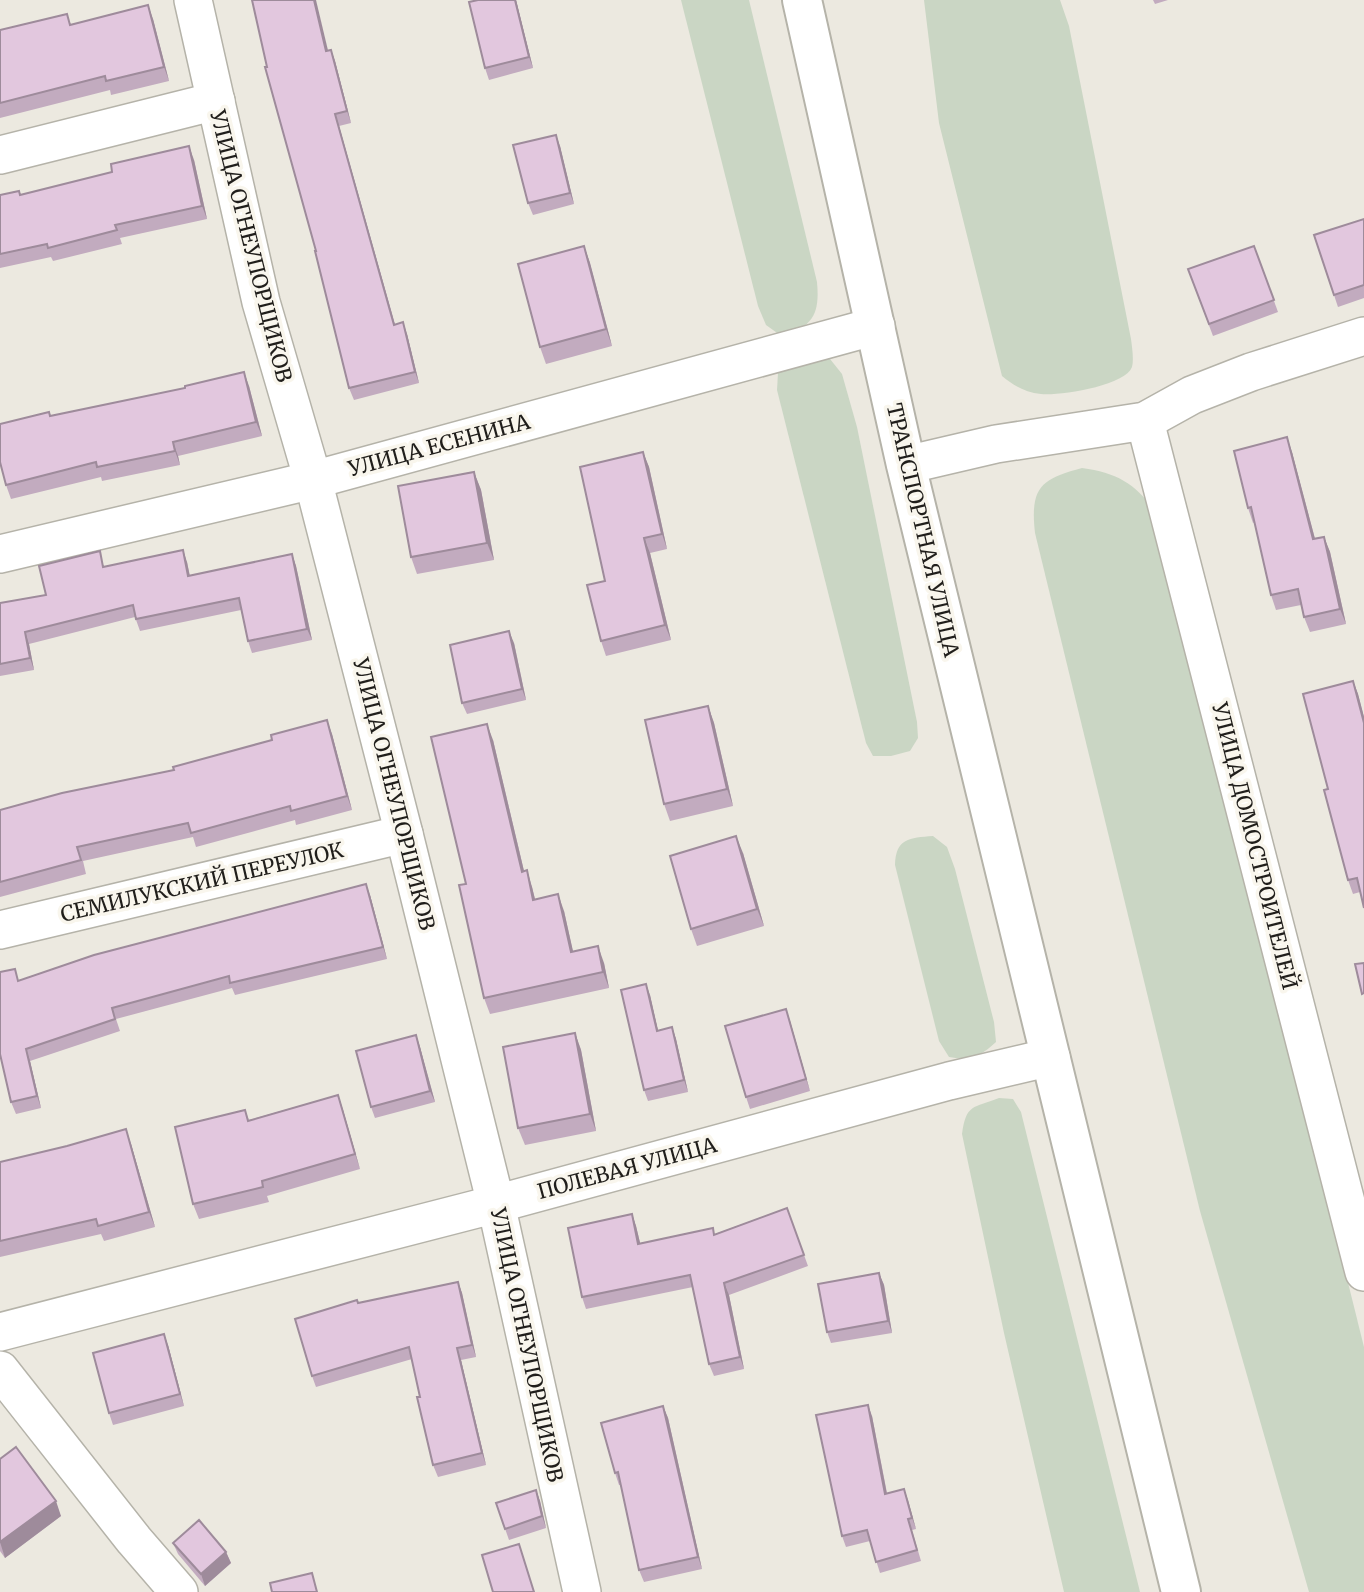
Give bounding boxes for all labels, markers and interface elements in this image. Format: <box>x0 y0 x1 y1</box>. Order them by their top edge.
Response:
street label: УЛИЦА ОГНЕУПОРЩИКОВ <box>204 106 298 385</box>
street label: ТРАНСПОРТНАЯ УЛИЦА <box>881 401 965 660</box>
street label: УЛИЦА ЕСЕНИНА <box>344 408 533 482</box>
street label: УЛИЦА ОГНЕУПОРЩИКОВ <box>347 654 441 933</box>
street label: УЛИЦА ДОМОСТРОИТЕЛЕЙ <box>1206 699 1304 992</box>
street label: СЕМИЛУКСКИЙ ПЕРЕУЛОК <box>58 836 346 928</box>
street label: ПОЛЕВАЯ УЛИЦА <box>534 1131 720 1205</box>
street label: УЛИЦА ОГНЕУПОРЩИКОВ <box>485 1204 569 1485</box>

